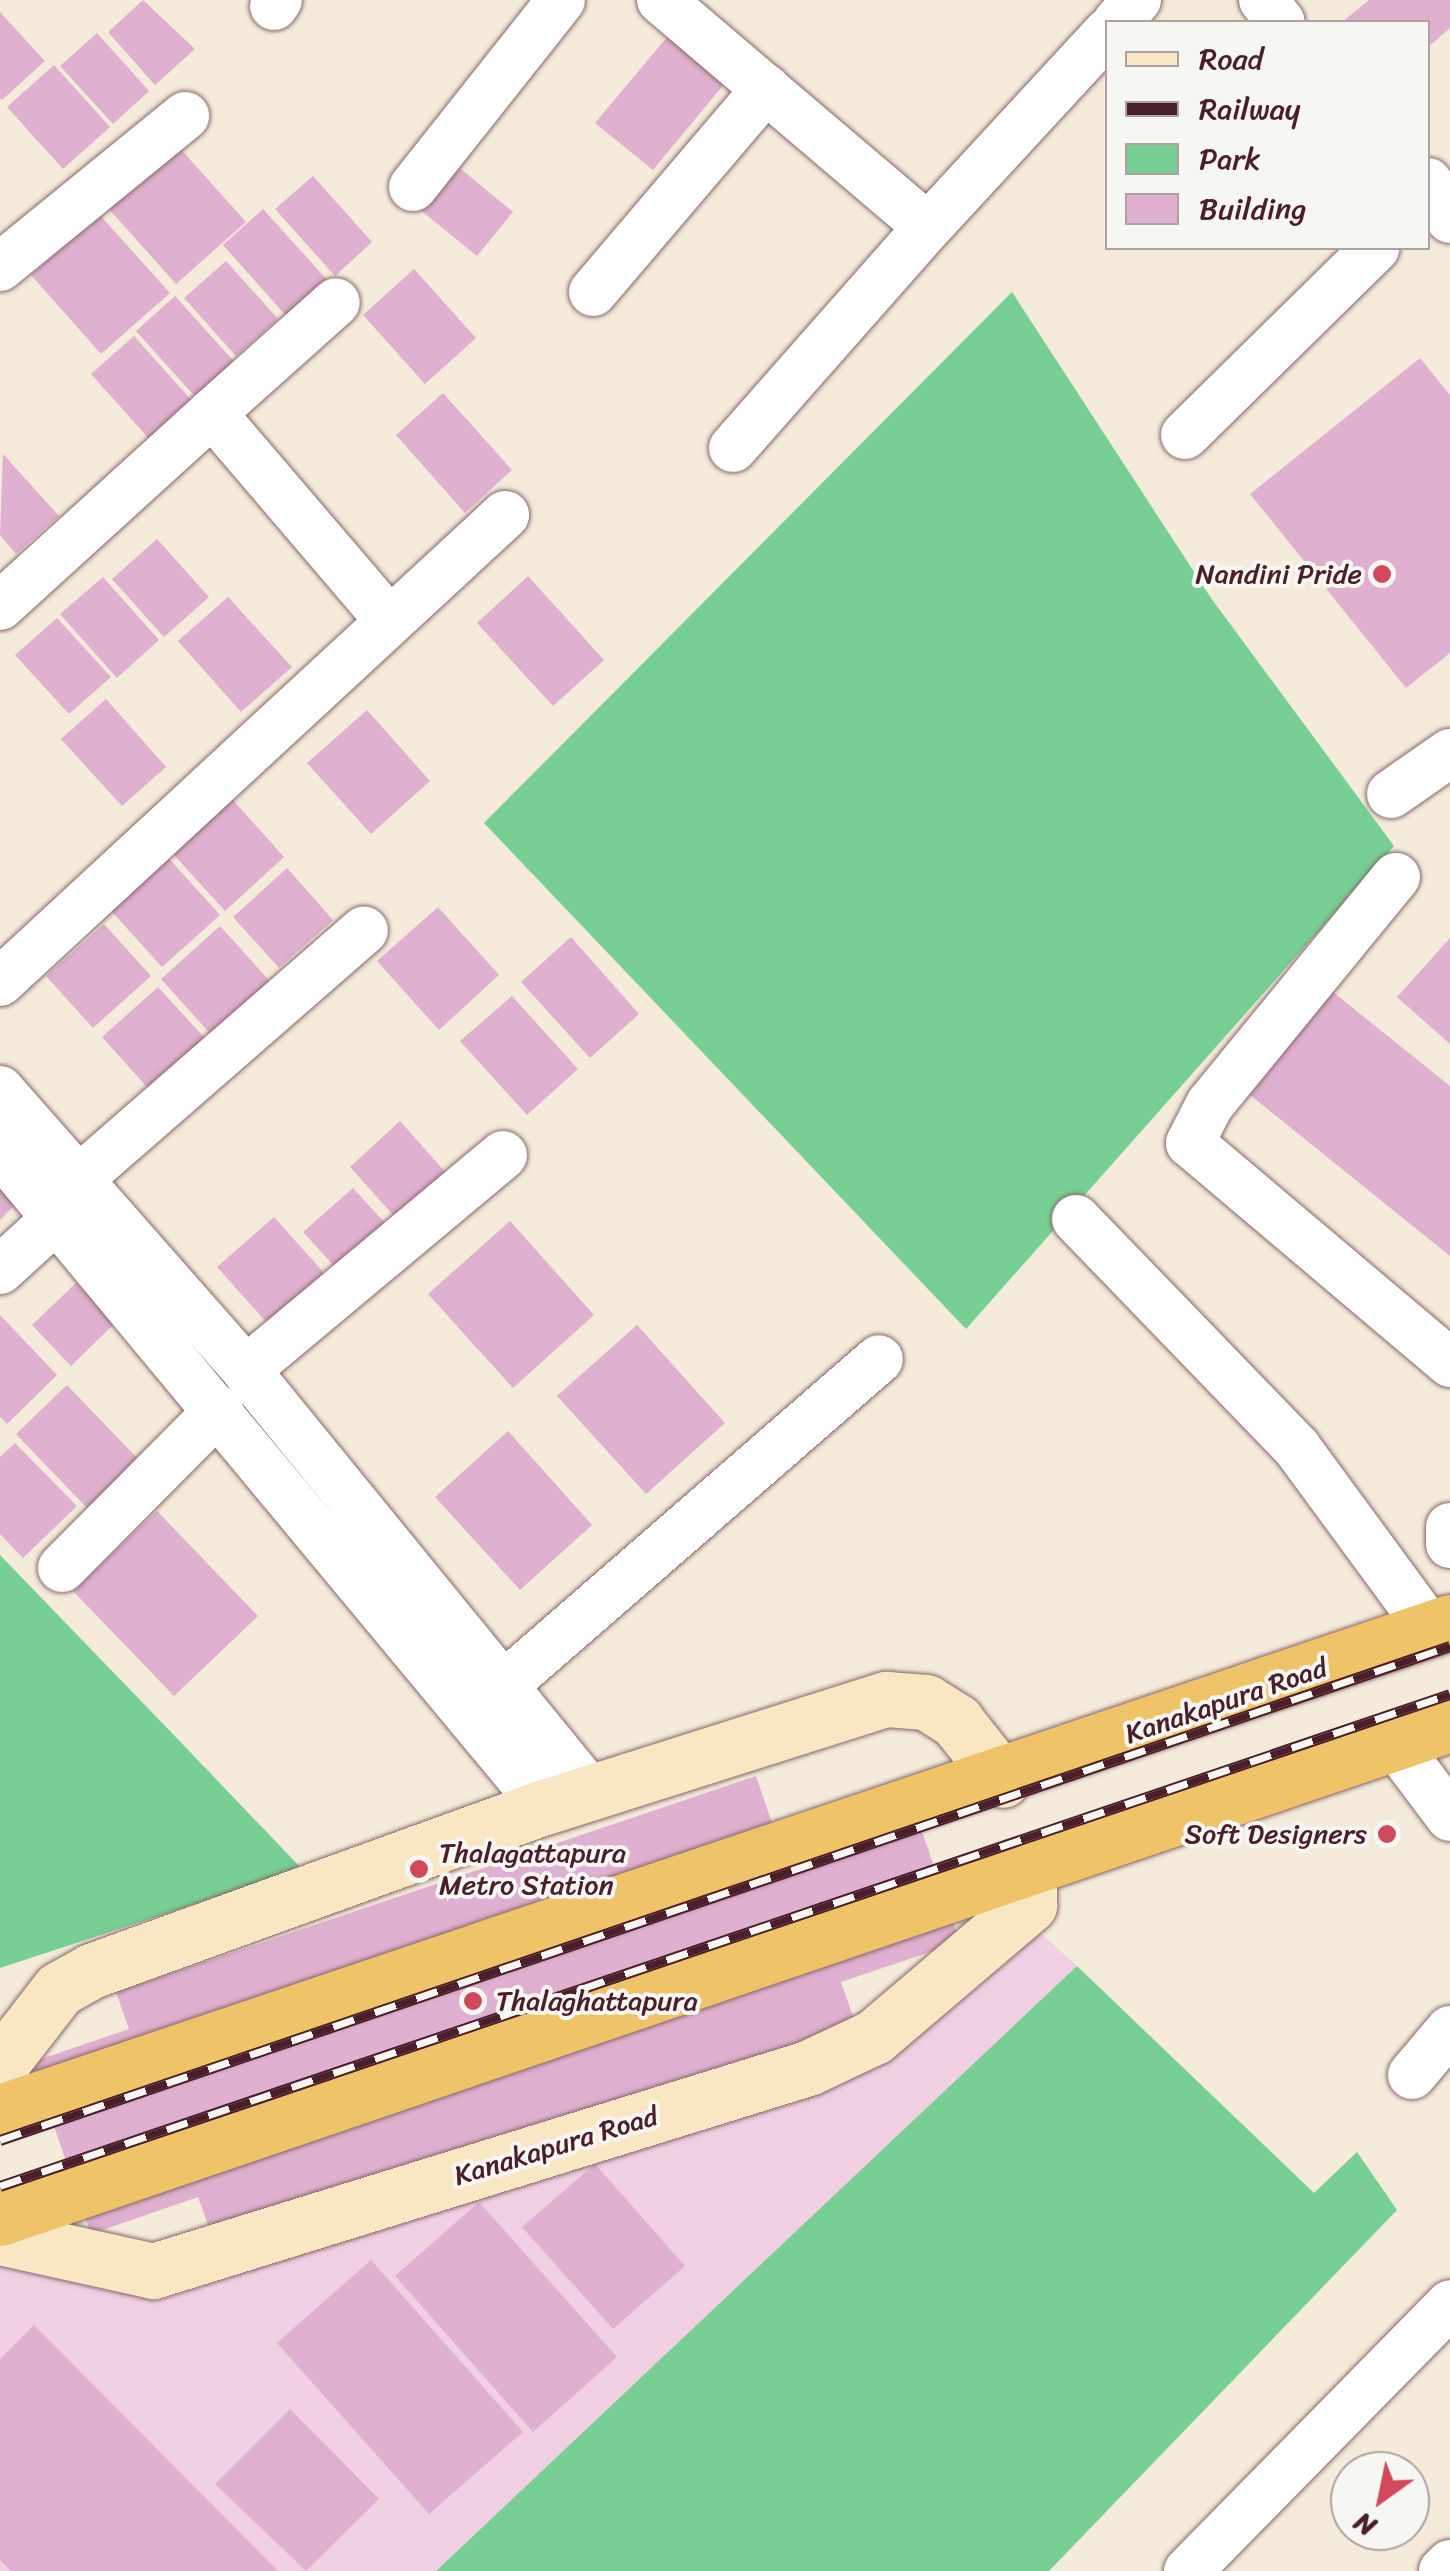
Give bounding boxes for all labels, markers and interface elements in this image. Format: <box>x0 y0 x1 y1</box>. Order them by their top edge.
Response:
legend <box>1105 20 1430 250</box>
text: Road <box>1199 32 1263 86</box>
text: Railway <box>1199 82 1300 136</box>
text: Park <box>1199 132 1261 186</box>
text: Building <box>1199 182 1306 236</box>
place label: Nandini Pride <box>1195 557 1362 591</box>
marker: Nandini Pride <box>1371 563 1393 585</box>
street label: Kanakapura Road <box>1120 1651 1332 1751</box>
place label: Soft Designers <box>1185 1817 1367 1851</box>
marker: Soft Designers <box>1376 1823 1398 1845</box>
place label: Thalagattapura Metro Station <box>439 1836 626 1902</box>
marker: Thalagattapura Metro Station <box>408 1858 430 1880</box>
place label: Thalaghattapura <box>496 1984 698 2018</box>
marker: Thalaghattapura <box>460 1988 486 2014</box>
street label: Kanakapura Road <box>450 2099 662 2193</box>
north arrow <box>1330 2451 1430 2551</box>
text: N <box>1343 2499 1386 2551</box>

